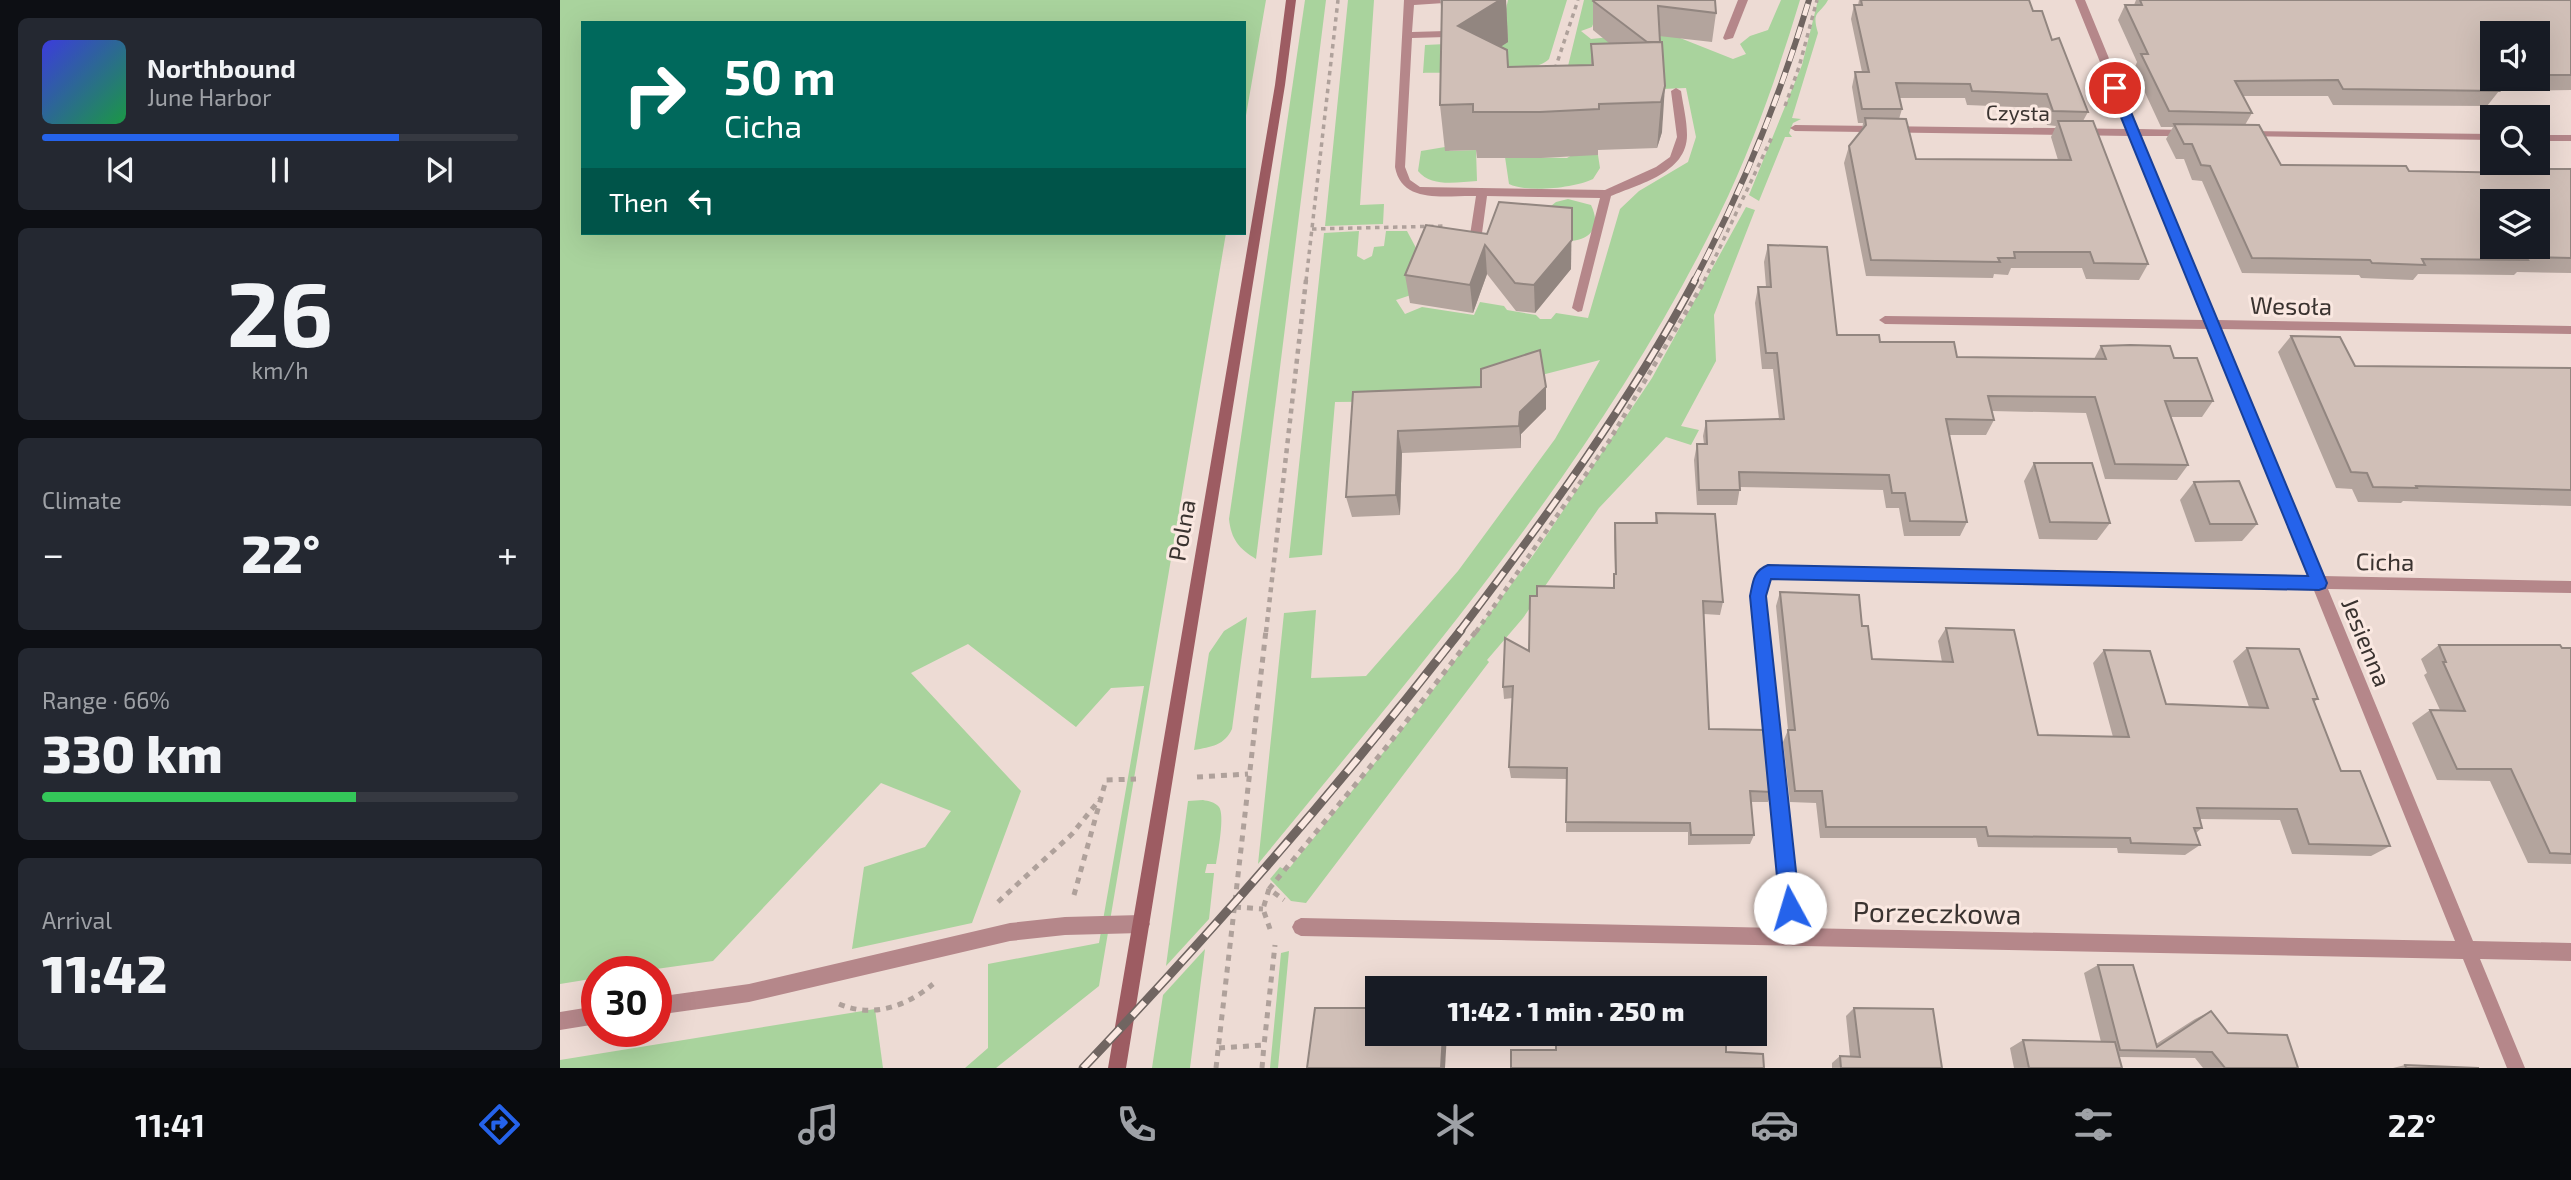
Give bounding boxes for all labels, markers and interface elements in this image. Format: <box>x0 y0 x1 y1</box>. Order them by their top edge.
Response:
map controls <box>2480 21 2550 259</box>
button: sound <box>2480 21 2550 91</box>
text: 50 m <box>724 46 836 105</box>
icon: right <box>609 49 700 140</box>
text: Northbound <box>147 52 296 83</box>
pin <box>2085 58 2145 118</box>
icon: arrive <box>2096 69 2134 107</box>
text: June Harbor <box>147 83 271 111</box>
street label: Czysta <box>1986 99 2050 125</box>
button: search <box>2480 105 2550 175</box>
text: Cicha <box>724 106 802 144</box>
icon: previous <box>102 151 140 189</box>
icon: pause <box>261 151 299 189</box>
icon: next <box>420 151 458 189</box>
icon: left <box>682 182 720 220</box>
text: Then <box>609 186 668 217</box>
button: layers <box>2480 189 2550 259</box>
text: 26 <box>227 256 333 365</box>
street label: Wesoła <box>2250 290 2332 320</box>
text: km/h <box>251 356 309 384</box>
text: Climate <box>42 486 122 514</box>
street label: Polna <box>1161 497 1201 563</box>
text: 22° <box>241 521 320 583</box>
text: − <box>42 530 64 576</box>
text: + <box>497 530 518 576</box>
street label: Cicha <box>2356 546 2414 576</box>
street label: Jesienna <box>2336 593 2398 691</box>
text: Range · 66% <box>42 686 170 714</box>
text: 330 km <box>42 721 223 783</box>
position arrow <box>1753 871 1827 945</box>
street label: Porzeczkowa <box>1852 894 2022 930</box>
text: Arrival <box>42 906 112 934</box>
text: 11:42 <box>42 941 167 1003</box>
speed limit sign: 30 <box>581 956 672 1047</box>
text: 11:42 · 1 min · 250 m <box>1447 995 1685 1026</box>
icon: directions <box>475 1100 524 1149</box>
icon: music <box>794 1100 843 1149</box>
icon: phone <box>1112 1100 1161 1149</box>
icon: climate <box>1431 1100 1480 1149</box>
icon: car <box>1750 1100 1799 1149</box>
icon: filters <box>2069 1100 2118 1149</box>
text: 11:41 <box>135 1105 205 1143</box>
text: 22° <box>2388 1105 2436 1143</box>

